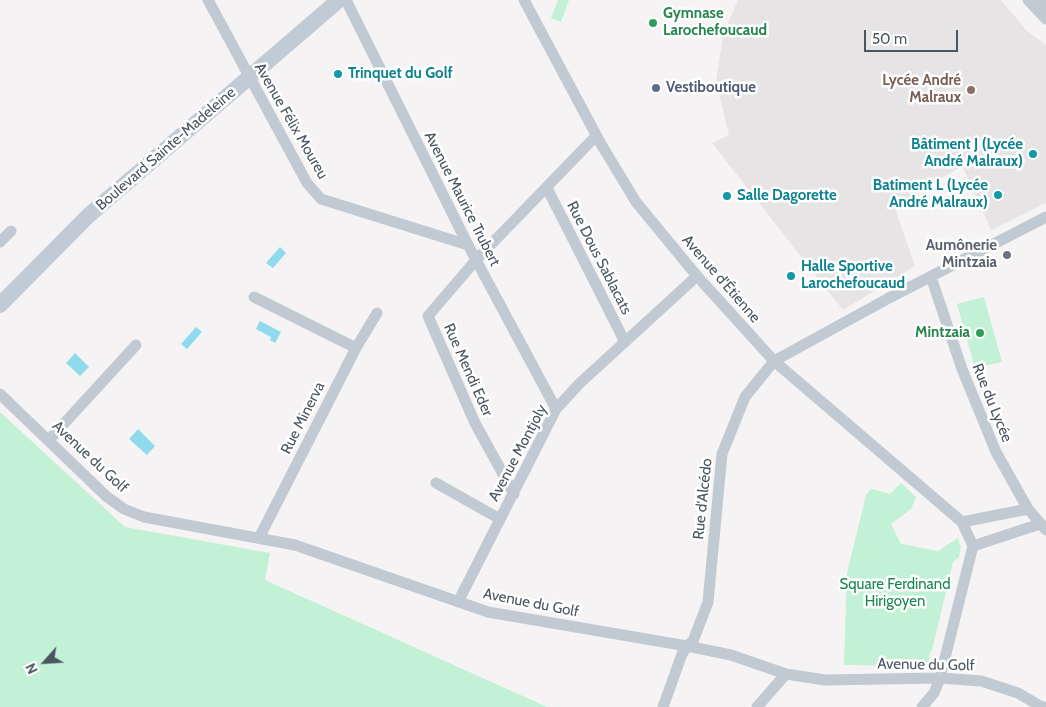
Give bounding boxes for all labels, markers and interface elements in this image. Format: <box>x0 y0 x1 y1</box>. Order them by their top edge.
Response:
place label: Gymnase Larochefoucaud <box>663 5 767 40</box>
marker: Gymnase Larochefoucaud <box>647 17 659 29</box>
scale bar <box>866 20 960 52</box>
text: 50 m <box>872 30 907 48</box>
street label: Avenue Félix Moureu <box>250 60 332 182</box>
place label: Trinquet du Golf <box>348 65 453 83</box>
marker: Trinquet du Golf <box>332 68 344 80</box>
place label: Lycée André Malraux <box>882 72 961 107</box>
place label: Vestiboutique <box>666 79 756 97</box>
marker: Vestiboutique <box>650 82 662 94</box>
street label: Boulevard Sainte-Madeleine <box>93 83 239 215</box>
marker: Lycée André Malraux <box>965 84 977 96</box>
street label: Avenue Maurice Trubert <box>420 129 504 269</box>
place label: Bâtiment J (Lycée André Malraux) <box>911 136 1023 171</box>
marker: Bâtiment J (Lycée André Malraux) <box>1027 148 1039 160</box>
place label: Batiment L (Lycée André Malraux) <box>873 177 988 212</box>
place label: Salle Dagorette <box>737 187 837 205</box>
marker: Batiment L (Lycée André Malraux) <box>992 189 1004 201</box>
marker: Salle Dagorette <box>721 190 733 202</box>
street label: Rue Dous Sablacats <box>563 198 635 318</box>
street label: Avenue d'Étienne <box>678 231 764 327</box>
place label: Aumônerie Mintzaia <box>926 237 997 272</box>
marker: Aumônerie Mintzaia <box>1001 249 1013 261</box>
place label: Halle Sportive Larochefoucaud <box>801 258 905 293</box>
marker: Halle Sportive Larochefoucaud <box>785 270 797 282</box>
street label: Rue Mendi Eder <box>440 321 496 419</box>
place label: Mintzaia <box>915 324 970 342</box>
marker: Mintzaia <box>974 327 986 339</box>
street label: Rue du Lycée <box>968 361 1016 445</box>
street label: Rue Minerva <box>277 379 329 457</box>
street label: Avenue Montjoly <box>485 402 551 504</box>
street label: Avenue du Golf <box>48 417 132 497</box>
street label: Rue d'Alcédo <box>690 457 716 541</box>
park label: Square Ferdinand Hirigoyen <box>840 576 950 611</box>
street label: Avenue du Golf <box>482 585 580 621</box>
north arrow <box>20 637 70 687</box>
street label: Avenue du Golf <box>877 655 975 675</box>
text: N <box>21 660 42 677</box>

